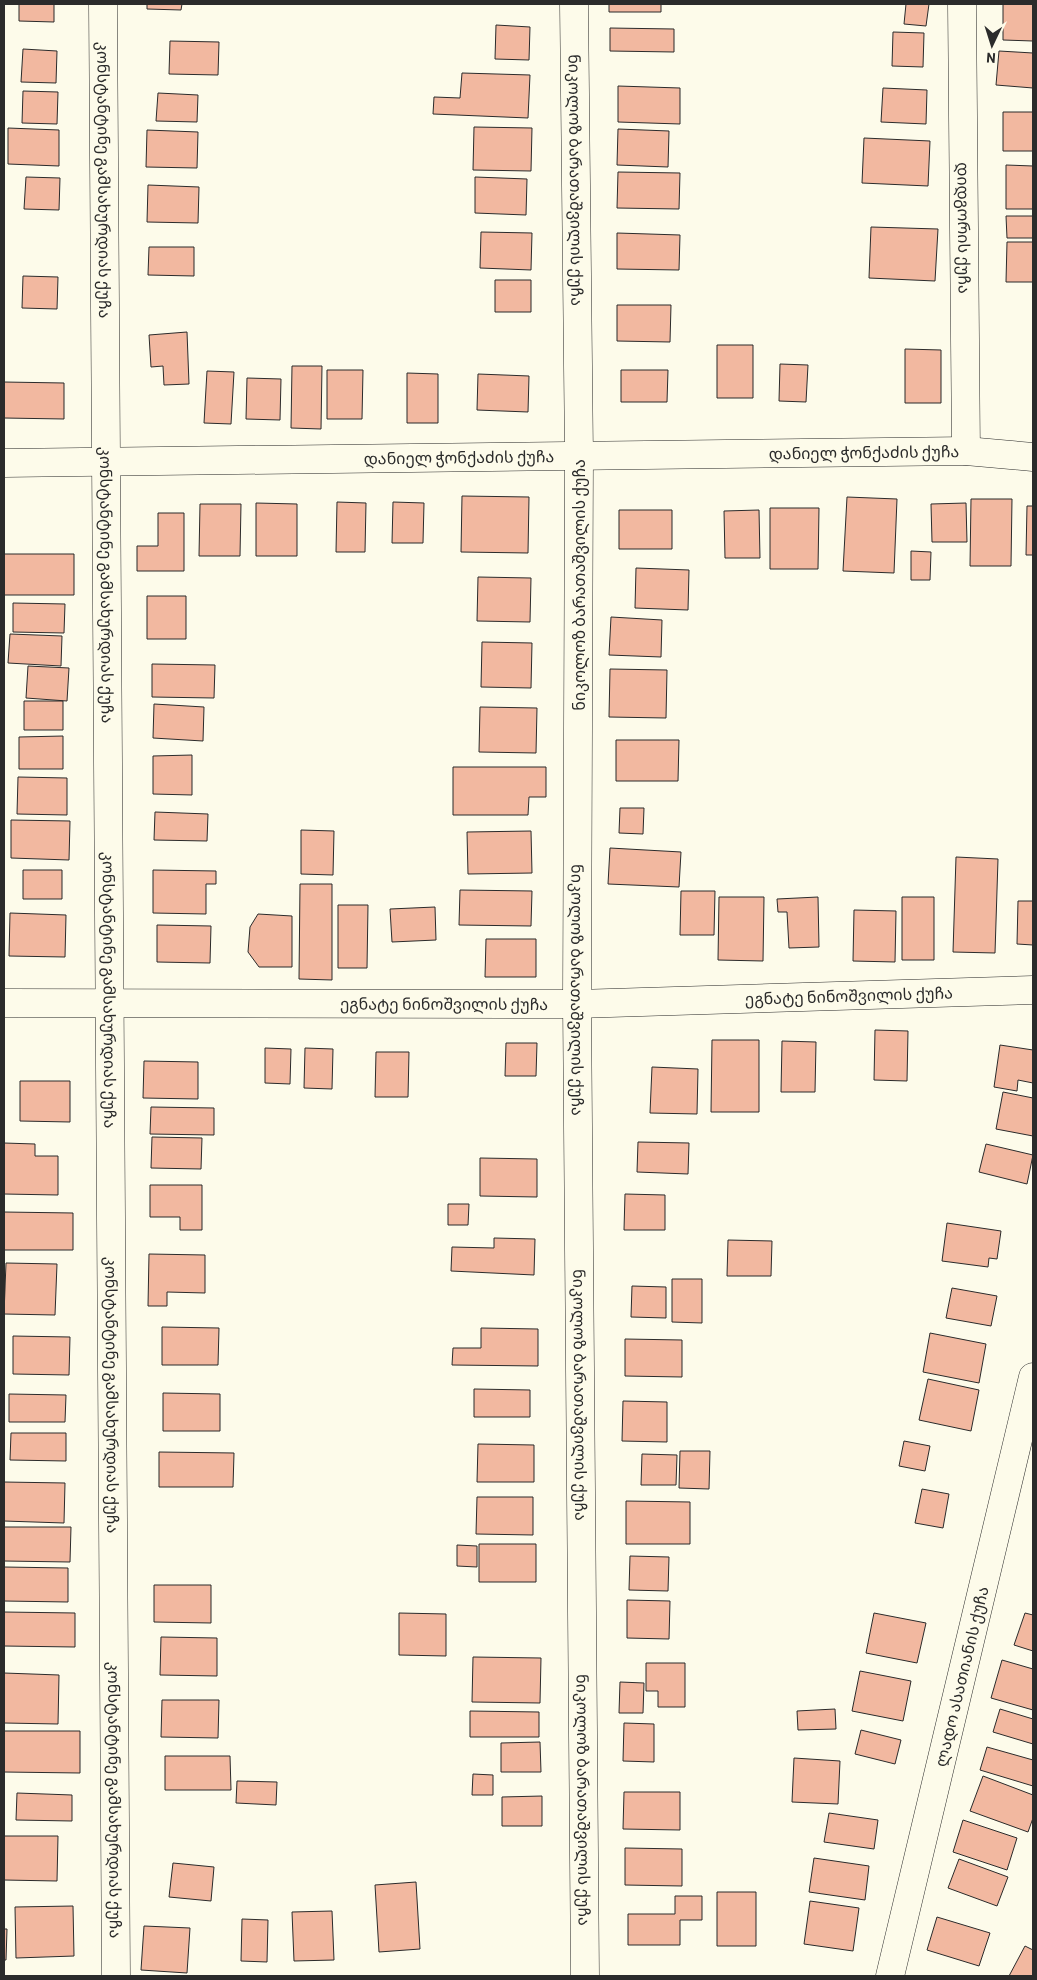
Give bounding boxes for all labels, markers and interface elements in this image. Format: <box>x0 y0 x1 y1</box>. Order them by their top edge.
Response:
north arrow <box>967 20 1017 70</box>
street label: კონსტანტინე გამსახურდიას ქუჩა <box>93 42 115 318</box>
text: N <box>986 50 996 67</box>
street label: ნიკოლოზ ბარათაშვილის ქუჩა <box>564 54 587 306</box>
street label: დიდგორის ქუჩა <box>952 162 975 294</box>
street label: დანიელ ჭონქაძის ქუჩა <box>769 441 959 464</box>
street label: დანიელ ჭონქაძის ქუჩა <box>364 446 554 470</box>
street label: კონსტანტინე გამსახურდიას ქუჩა <box>96 447 118 723</box>
street label: ნიკოლოზ ბარათაშვილის ქუჩა <box>569 459 590 711</box>
street label: კონსტანტინე გამსახურდიას ქუჩა <box>99 852 120 1128</box>
street label: ნიკოლოზ ბარათაშვილის ქუჩა <box>566 864 588 1116</box>
street label: ეგნატე ნინოშვილის ქუჩა <box>745 982 953 1009</box>
street label: ეგნატე ნინოშვილის ქუჩა <box>340 994 548 1015</box>
street label: კონსტანტინე გამსახურდიას ქუჩა <box>101 1257 123 1533</box>
street label: ნიკოლოზ ბარათაშვილის ქუჩა <box>569 1269 591 1521</box>
street label: ლადო ასათიანის ქუჩა <box>930 1584 992 1769</box>
street label: კონსტანტინე გამსახურდიას ქუჩა <box>104 1662 126 1938</box>
street label: ნიკოლოზ ბარათაშვილის ქუჩა <box>572 1674 595 1926</box>

